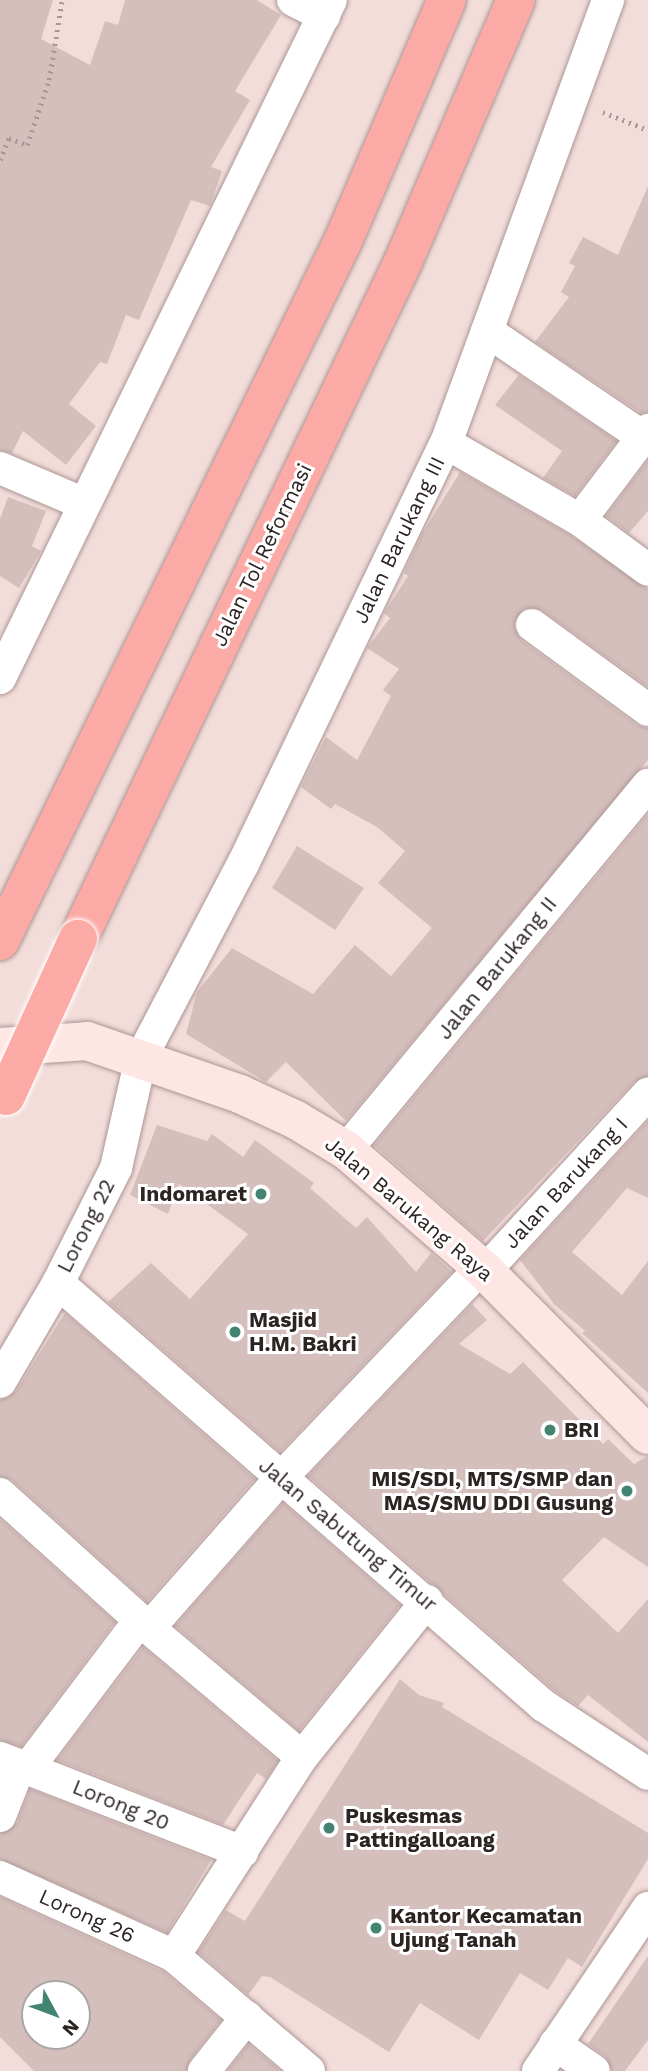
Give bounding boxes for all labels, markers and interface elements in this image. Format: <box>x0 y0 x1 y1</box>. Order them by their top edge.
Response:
street label: Jalan Barukang III <box>348 452 450 628</box>
street label: Jalan Tol Reformasi <box>206 459 318 651</box>
street label: Jalan Barukang II <box>432 892 562 1044</box>
street label: Jalan Barukang I <box>499 1112 633 1254</box>
street label: Jalan Barukang Raya <box>320 1131 498 1287</box>
street label: Lorong 22 <box>52 1175 120 1277</box>
place label: Indomaret <box>140 1181 247 1207</box>
marker: Indomaret <box>253 1186 269 1202</box>
place label: Masjid H.M. Bakri <box>249 1307 357 1357</box>
marker: Masjid H.M. Bakri <box>227 1324 243 1340</box>
place label: BRI <box>564 1417 600 1443</box>
marker: BRI <box>542 1422 558 1438</box>
street label: Jalan Sabutung Timur <box>253 1453 443 1617</box>
place label: MIS/SDI, MTS/SMP dan MAS/SMU DDI Gusung <box>371 1466 613 1516</box>
marker: MIS/SDI, MTS/SMP dan MAS/SMU DDI Gusung <box>619 1483 635 1499</box>
street label: Lorong 20 <box>69 1774 173 1836</box>
place label: Puskesmas Pattingalloang <box>345 1803 495 1853</box>
marker: Puskesmas Pattingalloang <box>319 1818 339 1838</box>
street label: Lorong 26 <box>35 1884 139 1948</box>
place label: Kantor Kecamatan Ujung Tanah <box>390 1903 582 1953</box>
marker: Kantor Kecamatan Ujung Tanah <box>368 1920 384 1936</box>
north arrow <box>21 1980 91 2050</box>
text: N <box>57 2015 84 2041</box>

